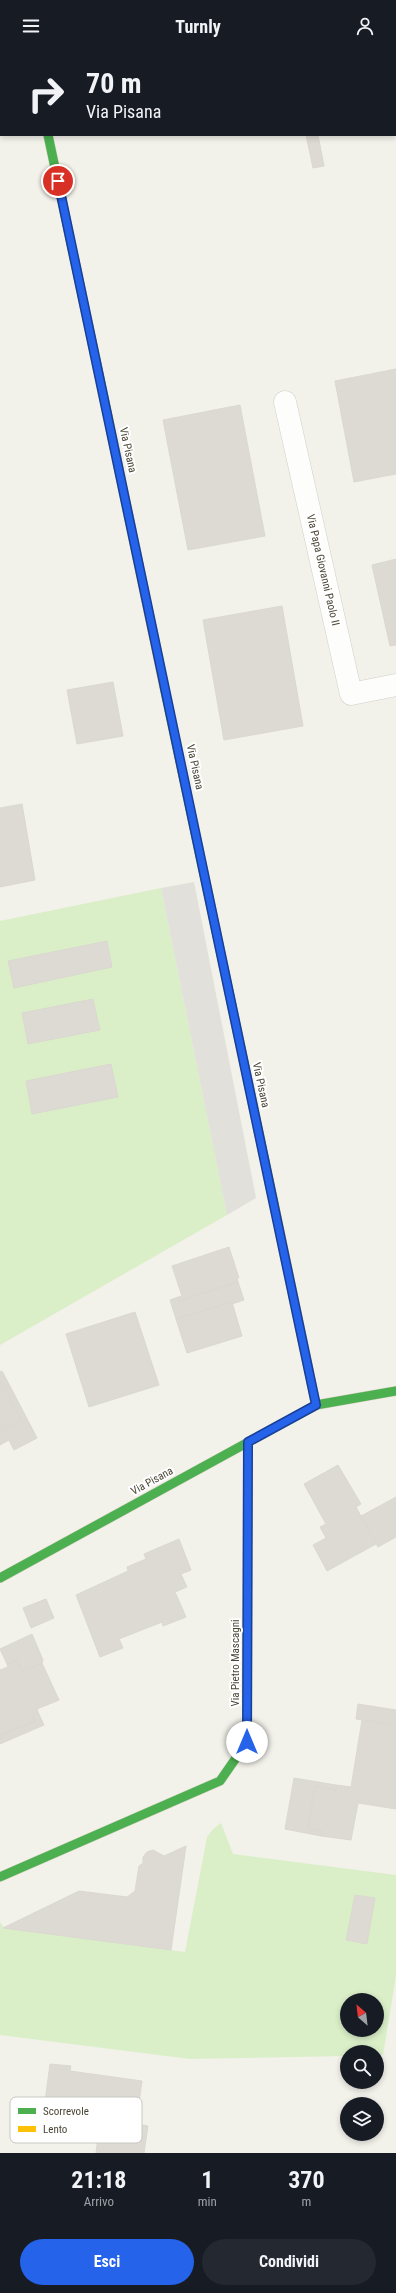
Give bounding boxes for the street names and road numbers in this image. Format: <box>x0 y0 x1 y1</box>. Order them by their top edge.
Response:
street label: Via Pisana <box>117 426 139 474</box>
street label: Via Papa Giovanni Paolo II <box>304 513 342 627</box>
street label: Via Pisana <box>184 743 206 791</box>
street label: Via Pisana <box>250 1061 272 1109</box>
street label: Via Pisana <box>129 1464 175 1498</box>
street label: Via Pietro Mascagni <box>229 1619 242 1707</box>

